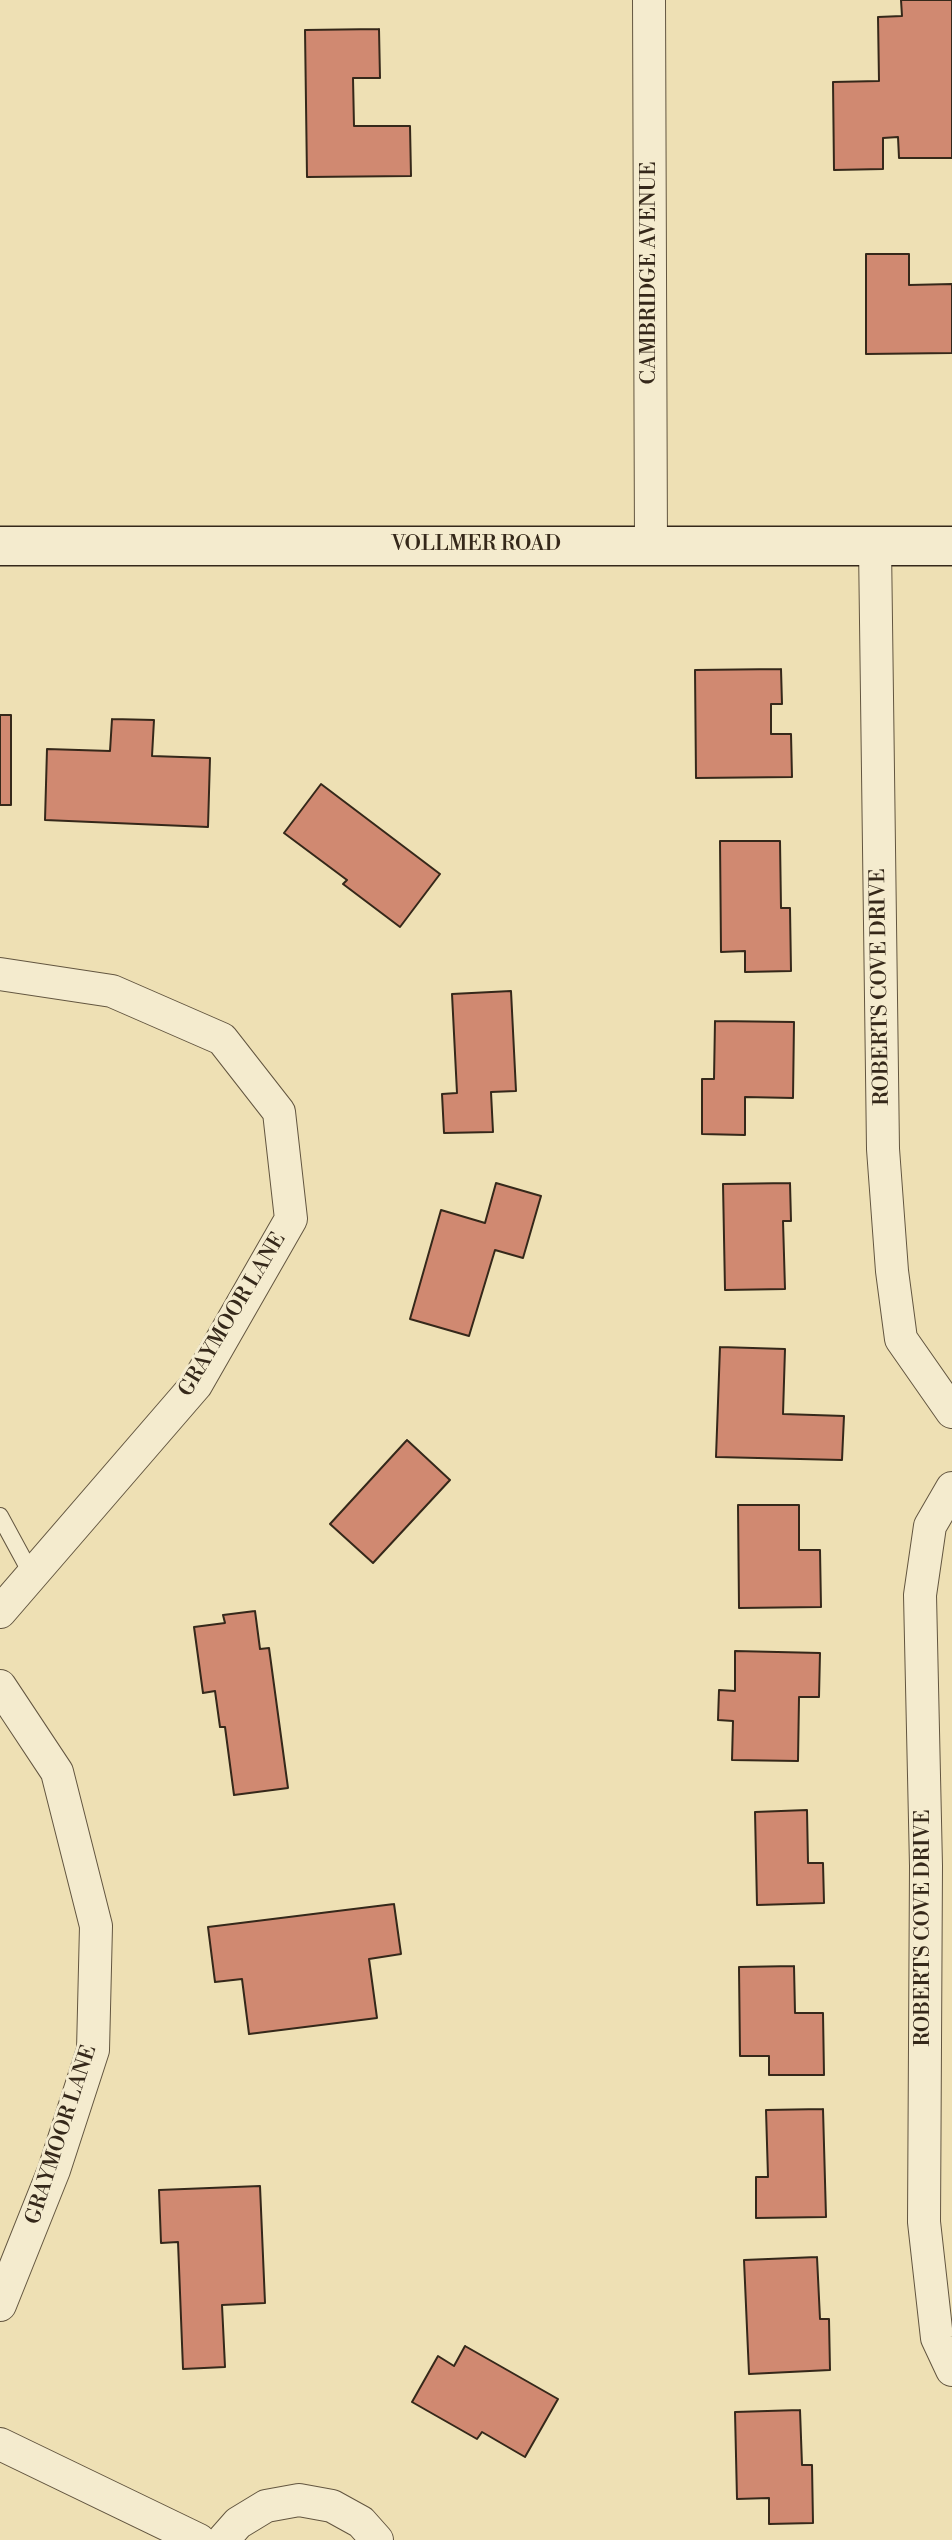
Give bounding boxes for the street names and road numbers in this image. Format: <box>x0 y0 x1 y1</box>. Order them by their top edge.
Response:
street label: CAMBRIDGE AVENUE <box>637 161 663 385</box>
street label: VOLLMER ROAD <box>391 532 561 558</box>
street label: ROBERTS COVE DRIVE <box>866 868 896 1106</box>
street label: GRAYMOOR LANE <box>174 1228 292 1402</box>
street label: ROBERTS COVE DRIVE <box>911 1809 937 2047</box>
street label: GRAYMOOR LANE <box>21 2042 103 2228</box>

